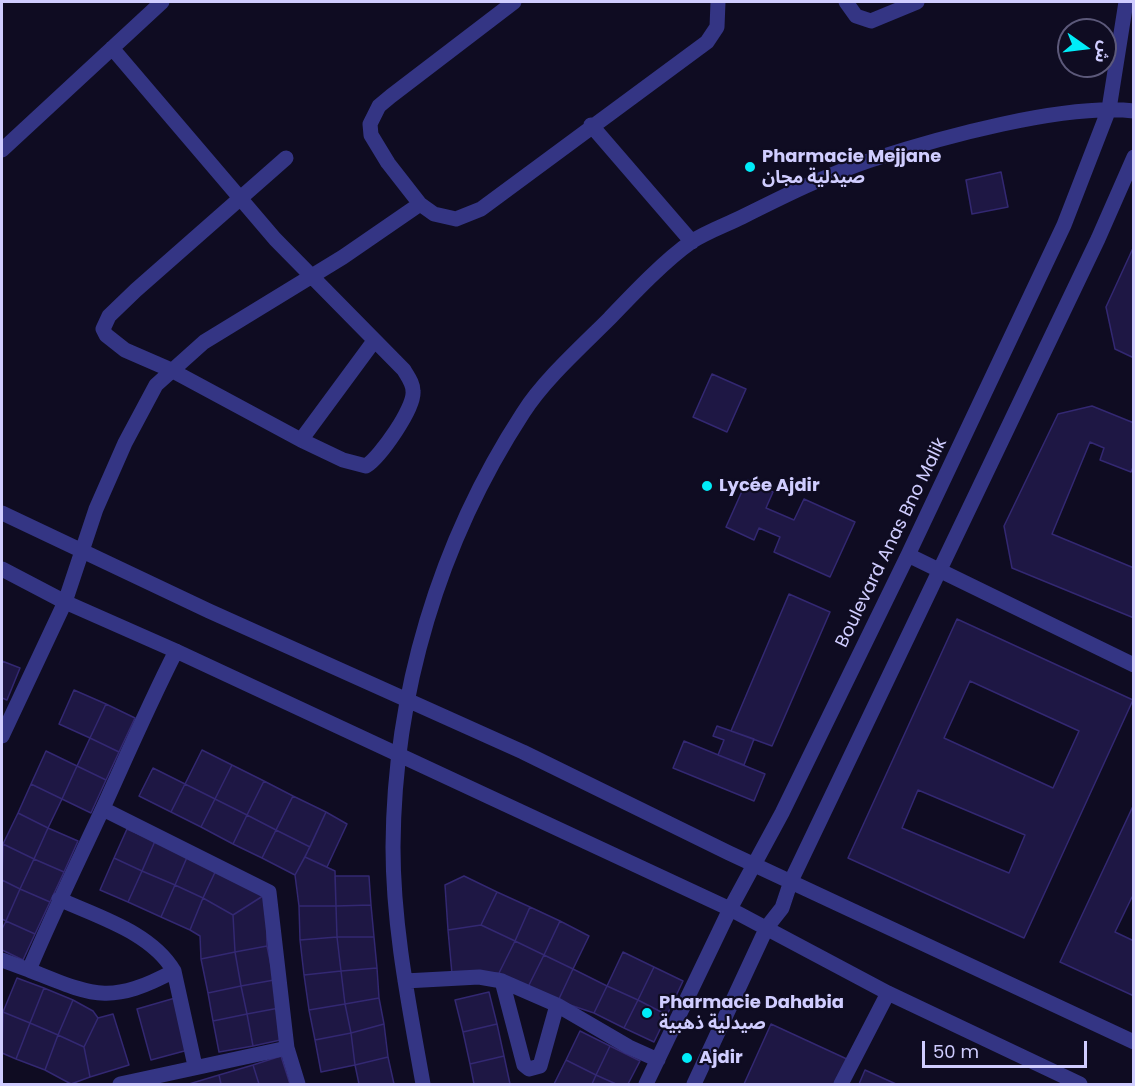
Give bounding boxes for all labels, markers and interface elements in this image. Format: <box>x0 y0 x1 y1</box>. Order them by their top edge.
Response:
north arrow <box>1057 18 1117 78</box>
text: ش <box>1089 39 1117 65</box>
place label: Pharmacie Mejjane صيدلية مجان <box>762 146 941 188</box>
marker: Pharmacie Mejjane صيدلية مجان <box>743 160 757 174</box>
street label: Boulevard Anas Bno Malik <box>832 435 952 651</box>
place label: Lycée Ajdir <box>719 475 820 497</box>
marker: Lycée Ajdir <box>700 479 714 493</box>
place label: Pharmacie Dahabia صيدلية ذهبية <box>659 992 844 1034</box>
marker: Pharmacie Dahabia صيدلية ذهبية <box>640 1006 654 1020</box>
scale bar <box>925 1029 1090 1067</box>
text: 50 m <box>933 1039 979 1064</box>
place label: Ajdir <box>699 1047 743 1069</box>
marker: Ajdir <box>680 1051 694 1065</box>

